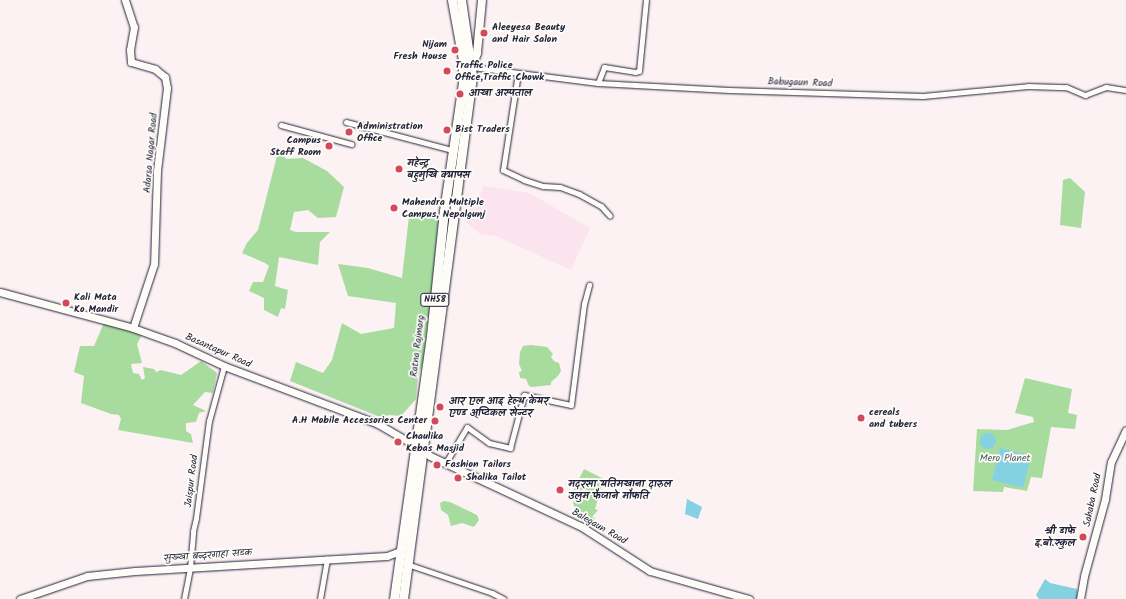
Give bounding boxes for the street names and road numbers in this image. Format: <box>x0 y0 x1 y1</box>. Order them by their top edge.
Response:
street label: Babugaun Road <box>767 76 833 90</box>
street label: Adarsa Nagar Road <box>142 112 160 194</box>
road number: NH58 <box>420 293 450 307</box>
street label: Ratna Rajmarg <box>408 314 428 378</box>
street label: Basantapur Road <box>183 331 253 371</box>
street label: Jaispur Road <box>183 454 201 508</box>
street label: Sahaba Road <box>1082 472 1104 528</box>
street label: Balegaun Road <box>569 506 629 548</box>
street label: सुख्खा बन्दरगाहा सडक <box>164 547 252 565</box>

